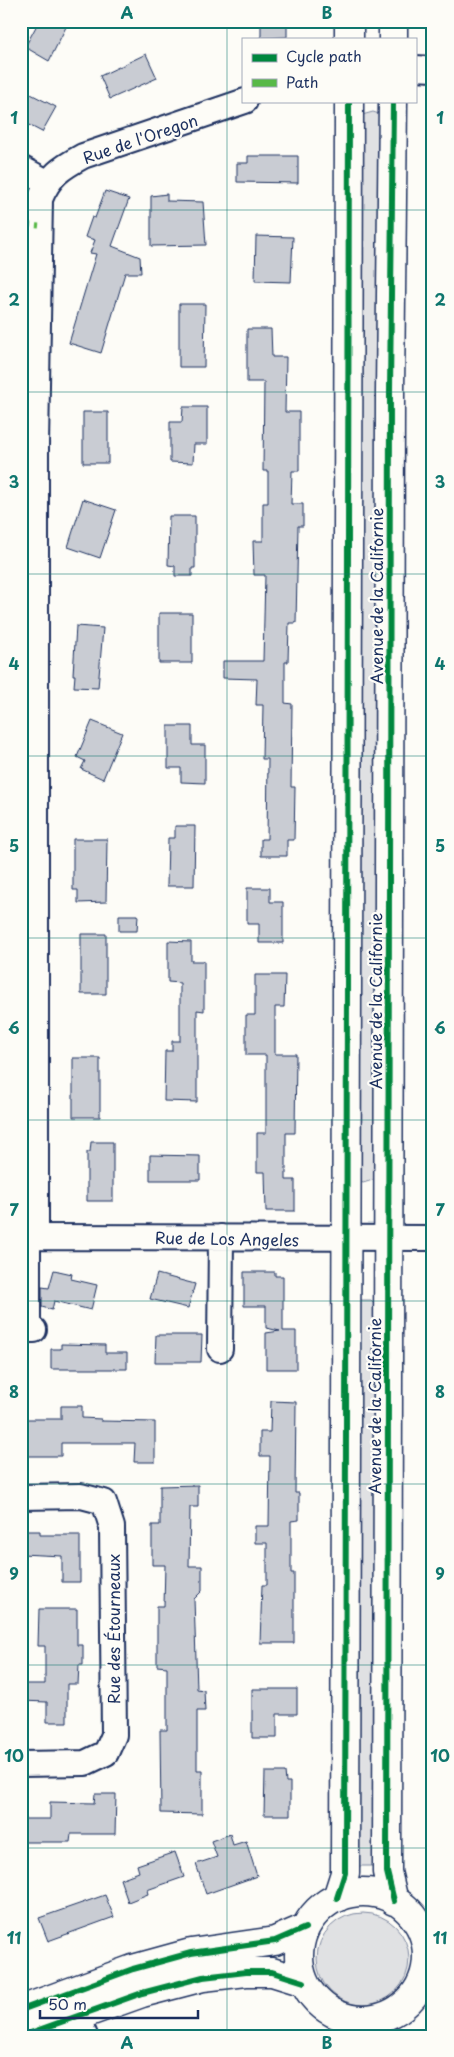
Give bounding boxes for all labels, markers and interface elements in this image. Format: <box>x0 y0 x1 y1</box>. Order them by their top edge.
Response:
text: A <box>121 0 134 24</box>
text: B <box>322 0 333 24</box>
legend <box>242 38 416 102</box>
text: Cycle path <box>286 44 362 67</box>
text: Path <box>286 70 318 93</box>
text: 1 <box>10 105 18 129</box>
text: 1 <box>436 105 444 129</box>
street label: Rue de l'Oregon <box>79 107 201 169</box>
text: 2 <box>8 287 20 311</box>
text: 2 <box>434 287 446 311</box>
text: 3 <box>9 469 19 493</box>
text: 3 <box>435 469 445 493</box>
street label: Avenue de la Californie <box>364 507 388 684</box>
text: 4 <box>9 651 20 675</box>
text: 4 <box>435 651 446 675</box>
text: 5 <box>9 833 19 857</box>
text: 5 <box>435 833 445 857</box>
street label: Avenue de la Californie <box>363 912 387 1089</box>
text: 6 <box>8 1015 20 1039</box>
text: 6 <box>434 1015 446 1039</box>
text: 7 <box>9 1197 19 1221</box>
text: 7 <box>435 1197 445 1221</box>
street label: Rue de Los Angeles <box>155 1225 299 1251</box>
street label: Avenue de la Californie <box>362 1317 386 1494</box>
text: 8 <box>9 1379 19 1403</box>
text: 8 <box>435 1379 445 1403</box>
street label: Rue des Étourneaux <box>101 1554 125 1704</box>
text: 9 <box>9 1561 19 1585</box>
text: 9 <box>435 1561 445 1585</box>
text: 10 <box>4 1743 24 1767</box>
text: 10 <box>430 1743 450 1767</box>
text: 11 <box>7 1925 21 1949</box>
text: 11 <box>433 1925 447 1949</box>
scale bar <box>40 1987 198 2019</box>
text: 50 m <box>48 1992 87 2015</box>
text: A <box>121 2030 134 2054</box>
text: B <box>322 2030 333 2054</box>

